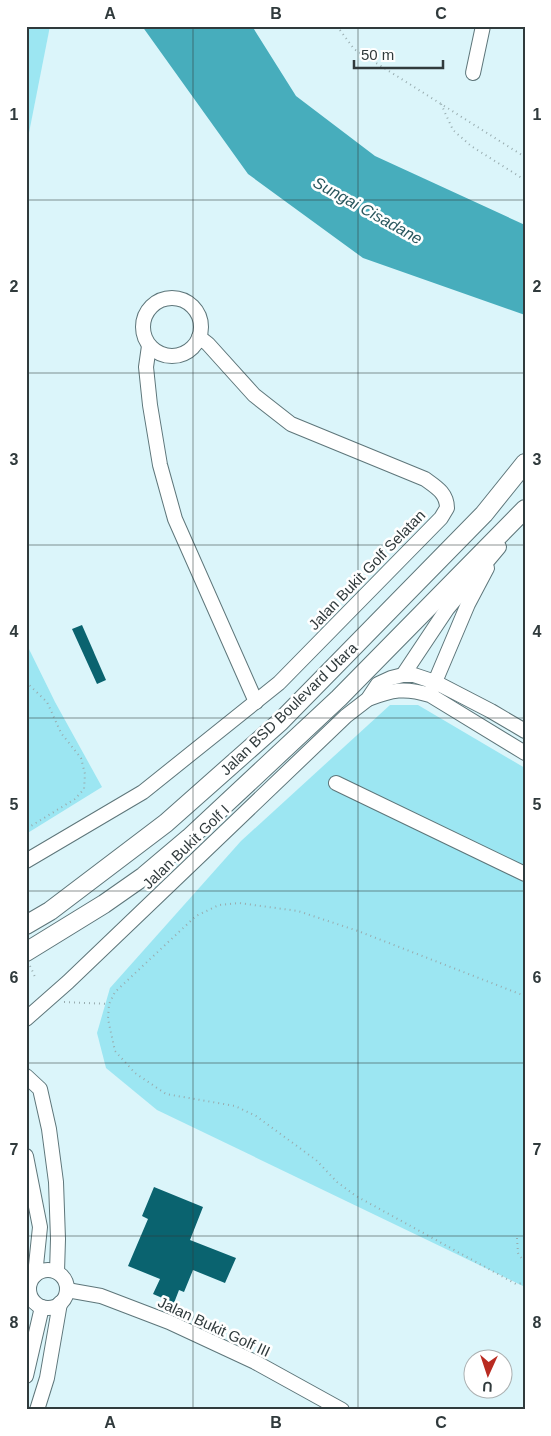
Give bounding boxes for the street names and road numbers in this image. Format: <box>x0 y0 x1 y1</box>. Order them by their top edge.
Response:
street label: Jalan Bukit Golf Selatan <box>305 506 428 633</box>
street label: Jalan BSD Boulevard Utara <box>217 638 361 778</box>
street label: Jalan Bukit Golf I <box>139 801 232 892</box>
street label: Jalan Bukit Golf III <box>155 1293 273 1360</box>

